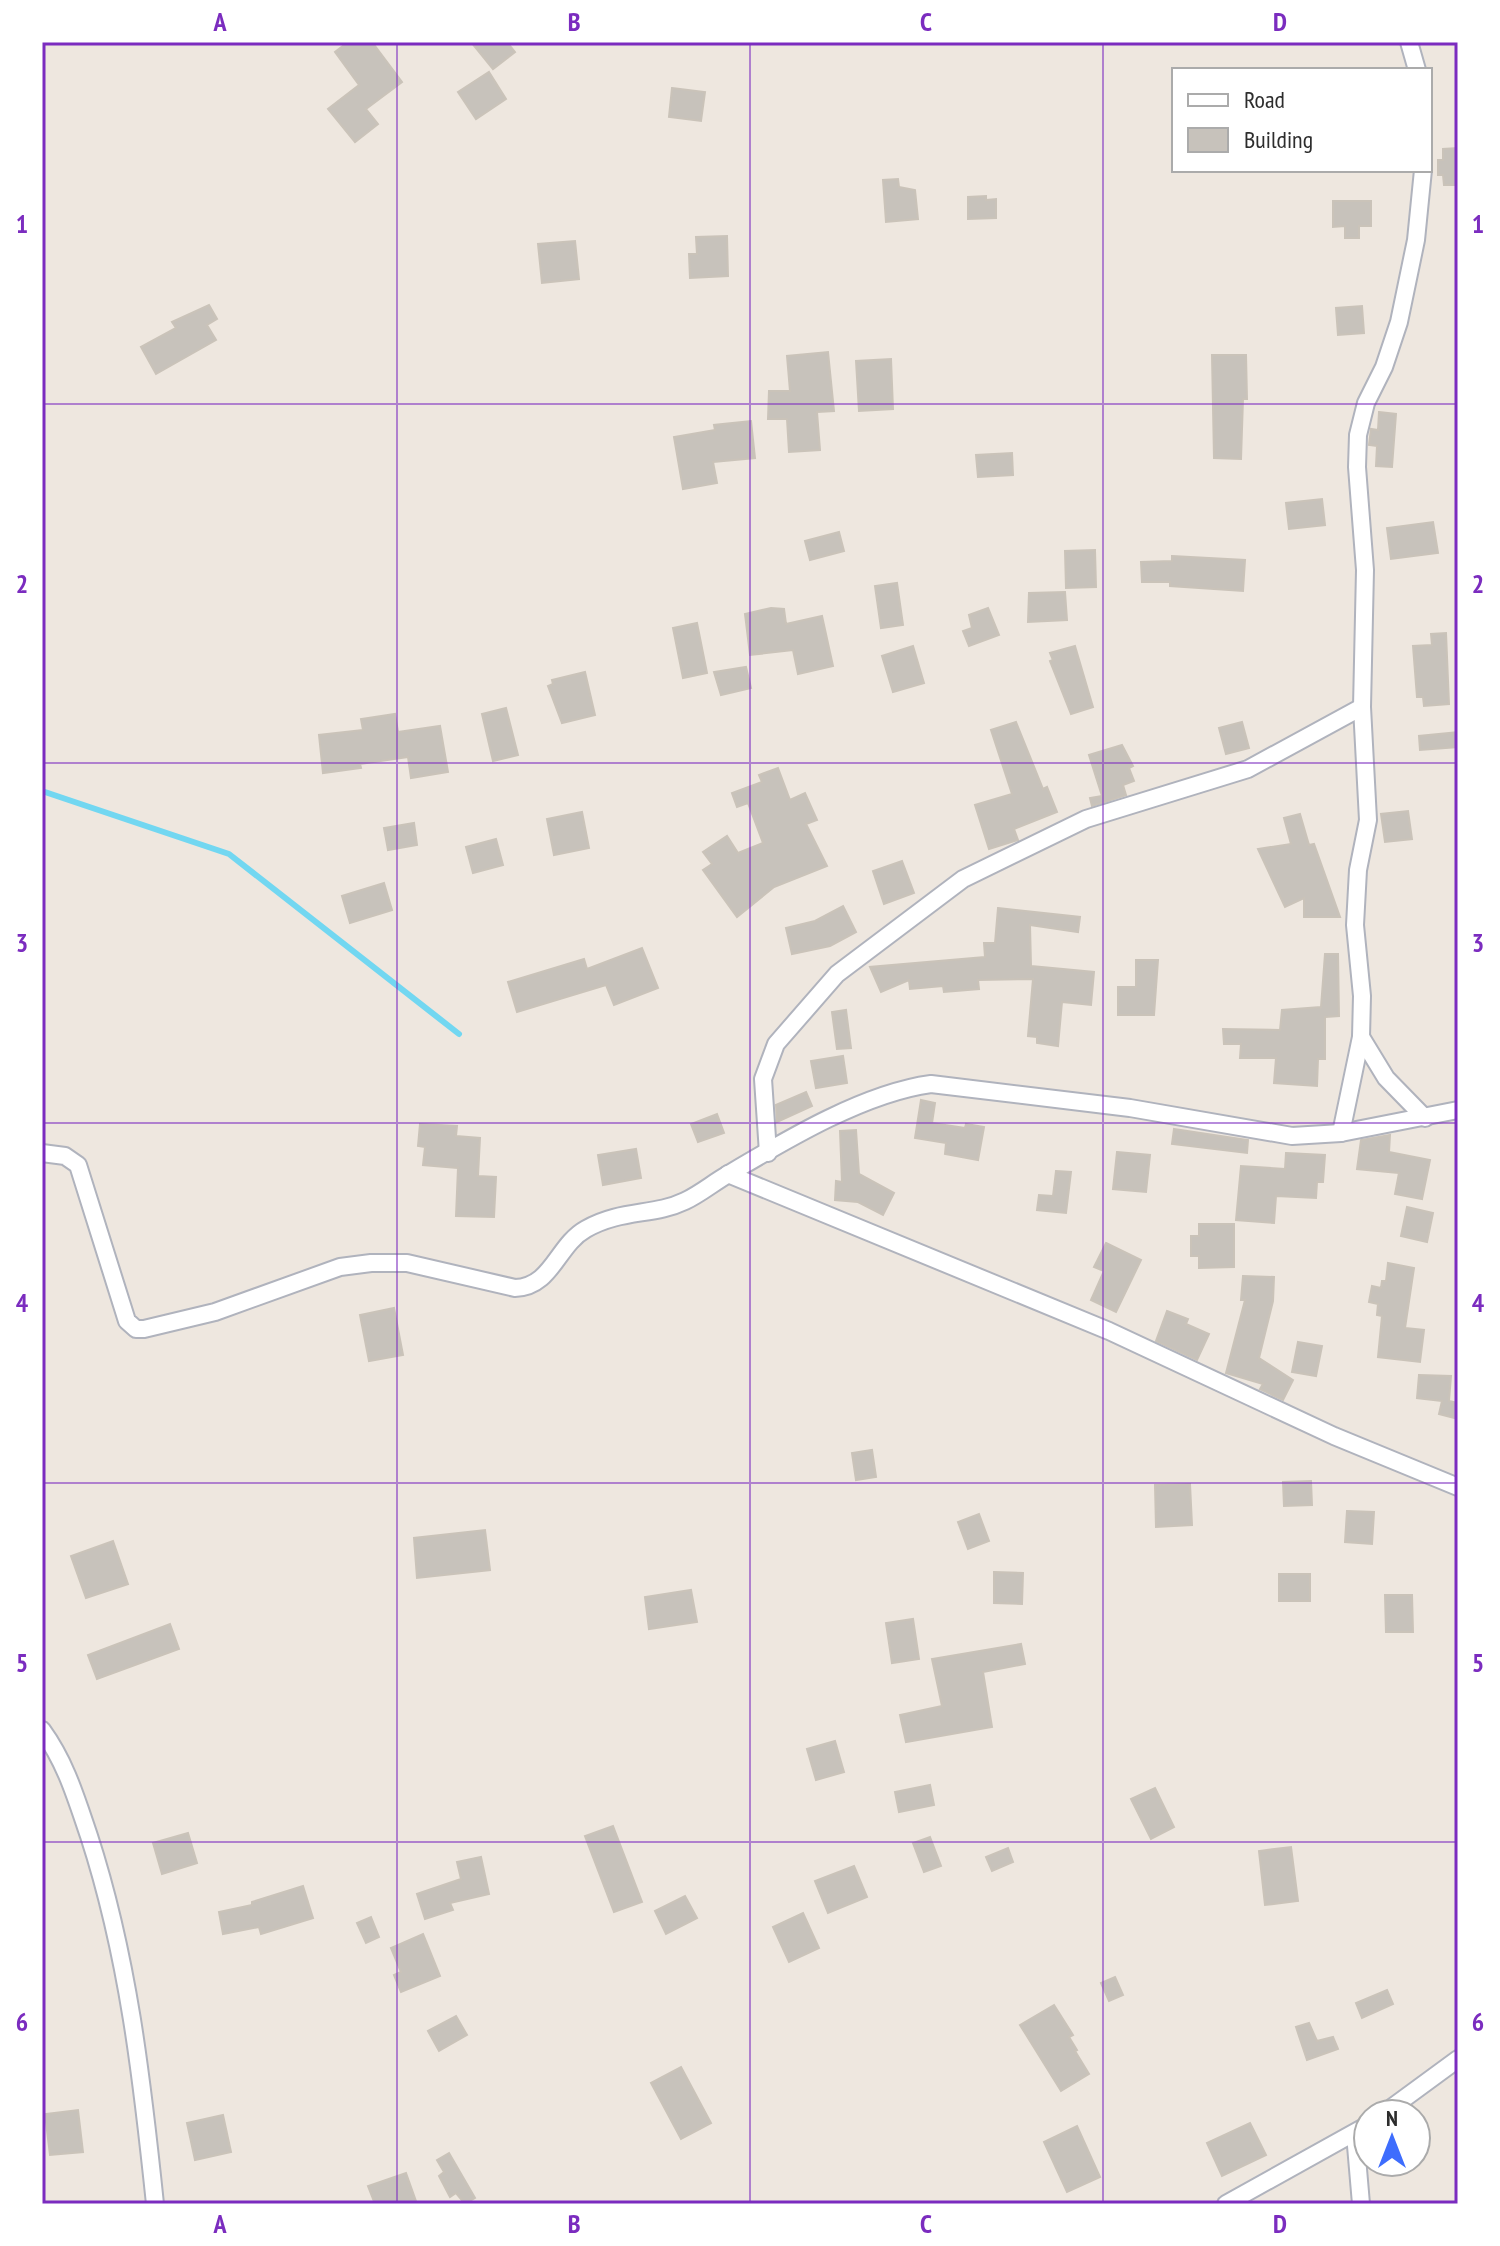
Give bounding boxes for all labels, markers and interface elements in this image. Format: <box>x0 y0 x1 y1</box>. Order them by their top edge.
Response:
text: A <box>212 5 227 38</box>
text: B <box>568 5 581 38</box>
text: C <box>920 5 932 38</box>
text: D <box>1273 5 1287 38</box>
legend <box>1172 68 1432 172</box>
text: Road <box>1244 84 1285 115</box>
text: Building <box>1244 124 1313 155</box>
text: 1 <box>16 207 28 240</box>
text: 1 <box>1472 207 1484 240</box>
text: 2 <box>16 567 28 600</box>
text: 2 <box>1472 567 1484 600</box>
text: 3 <box>16 926 28 959</box>
text: 3 <box>1472 926 1484 959</box>
text: 4 <box>16 1286 29 1319</box>
text: 4 <box>1472 1286 1485 1319</box>
text: 5 <box>16 1646 28 1679</box>
text: 5 <box>1472 1646 1484 1679</box>
text: 6 <box>16 2005 28 2038</box>
text: 6 <box>1472 2005 1484 2038</box>
north arrow <box>1352 2098 1432 2178</box>
text: N <box>1386 2104 1398 2132</box>
text: A <box>212 2207 227 2240</box>
text: B <box>568 2207 581 2240</box>
text: C <box>920 2207 932 2240</box>
text: D <box>1273 2207 1287 2240</box>

